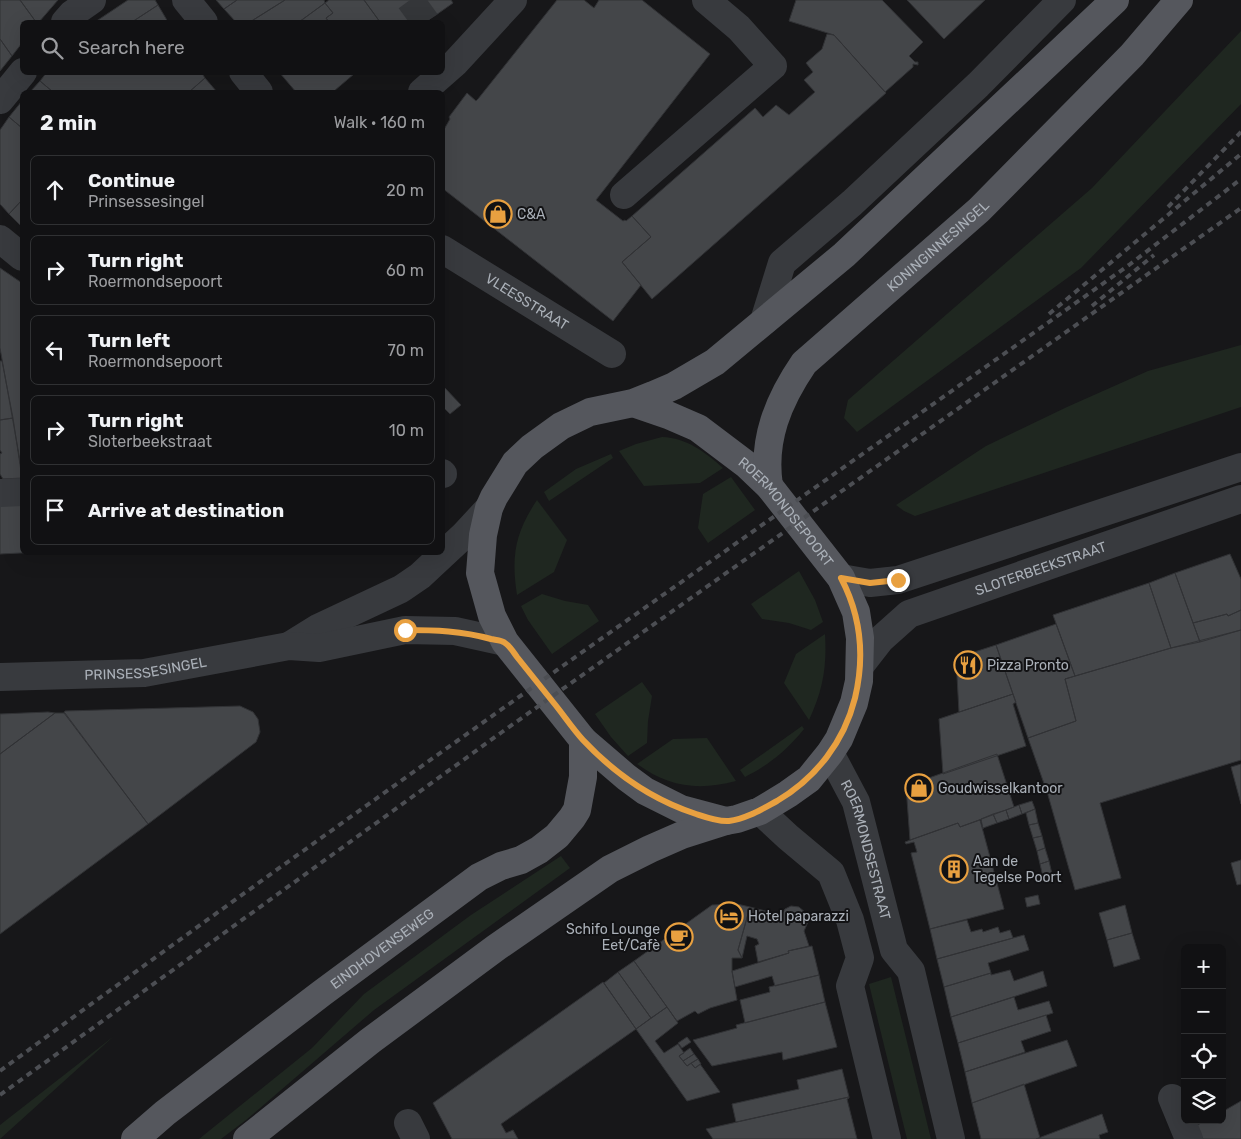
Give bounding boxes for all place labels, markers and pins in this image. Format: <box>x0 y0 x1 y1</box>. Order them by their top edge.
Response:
shop icon: C&A <box>483 199 513 229</box>
place label: C&A <box>517 206 546 223</box>
restaurant icon: Pizza Pronto <box>953 650 983 680</box>
place label: Pizza Pronto <box>987 657 1069 674</box>
shop icon: Goudwisselkantoor <box>904 773 934 803</box>
place label: Goudwisselkantoor <box>938 780 1063 797</box>
place label: Aan de Tegelse Poort <box>973 853 1062 886</box>
building icon: Aan de Tegelse Poort <box>939 854 969 884</box>
hotel icon: Hotel paparazzi <box>714 901 744 931</box>
place label: Hotel paparazzi <box>748 908 849 925</box>
place label: Schifo Lounge Eet/Cafè <box>566 921 660 954</box>
cafe icon: Schifo Lounge Eet/Cafè <box>664 922 694 952</box>

